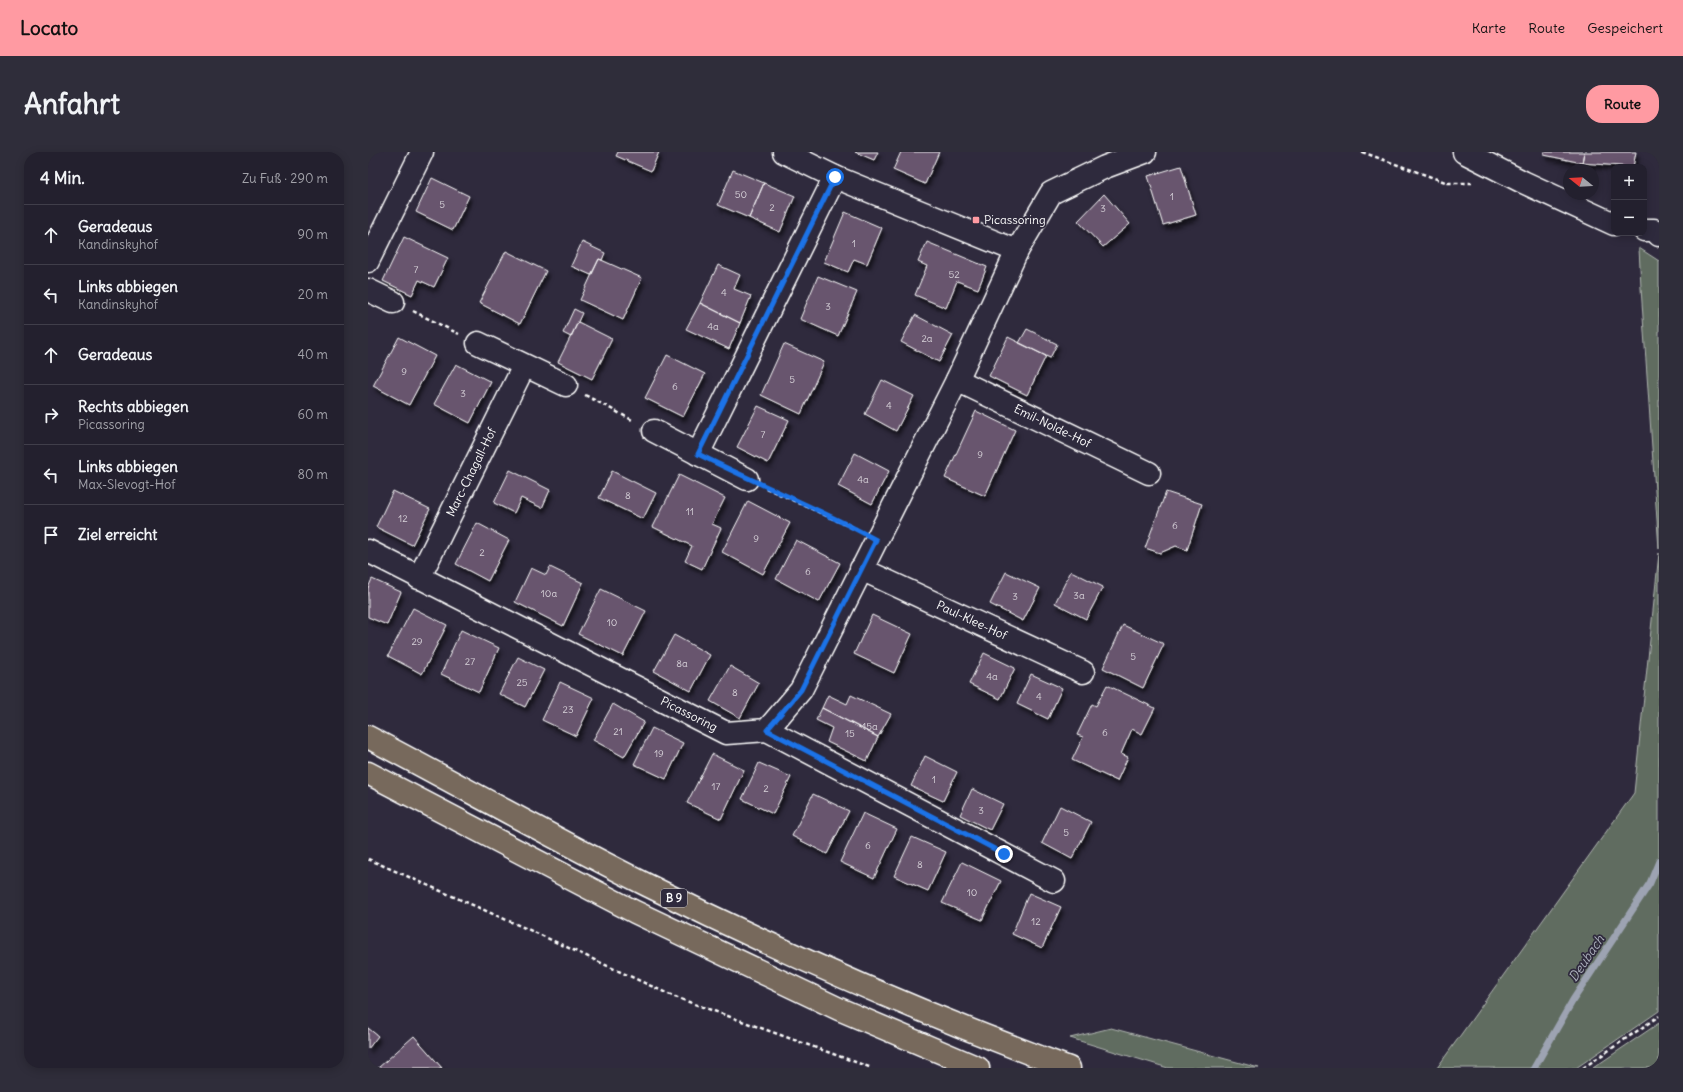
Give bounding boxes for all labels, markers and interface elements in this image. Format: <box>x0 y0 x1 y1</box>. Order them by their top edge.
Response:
text: Locato <box>20 16 78 40</box>
text: Karte <box>1472 19 1506 37</box>
text: Route <box>1528 19 1565 37</box>
text: Gespeichert <box>1587 19 1663 37</box>
button: Route <box>1586 85 1659 123</box>
text: Anfahrt <box>24 86 120 122</box>
north arrow <box>1563 164 1599 200</box>
map controls <box>1611 164 1647 236</box>
button: + <box>1611 164 1647 200</box>
text: 4 Min. <box>40 167 85 189</box>
route start <box>826 168 844 186</box>
text: Zu Fuß · 290 m <box>242 170 328 187</box>
house number: 50 <box>735 188 747 201</box>
house number: 1 <box>1170 190 1174 203</box>
house number: 5 <box>439 198 445 211</box>
button: − <box>1611 200 1647 236</box>
house number: 2 <box>769 201 775 214</box>
house number: 3 <box>1100 202 1106 215</box>
place label: Picassoring <box>984 212 1046 227</box>
marker: Picassoring <box>971 215 981 225</box>
text: Geradeaus <box>78 217 152 236</box>
icon: ahead <box>40 224 62 246</box>
text: 90 m <box>297 226 328 243</box>
text: Kandinskyhof <box>78 236 158 253</box>
house number: 1 <box>852 237 856 250</box>
house number: 7 <box>414 263 419 276</box>
house number: 52 <box>948 268 960 281</box>
text: Links abbiegen <box>78 277 178 296</box>
icon: left <box>40 284 62 306</box>
text: 20 m <box>298 286 328 303</box>
house number: 4 <box>721 286 727 299</box>
text: Kandinskyhof <box>78 296 158 313</box>
house number: 3 <box>825 300 831 313</box>
house number: 4a <box>707 320 719 333</box>
house number: 2a <box>921 332 933 345</box>
icon: ahead <box>40 344 62 366</box>
text: Geradeaus <box>78 345 152 364</box>
text: 40 m <box>297 346 328 363</box>
house number: 9 <box>401 365 407 378</box>
house number: 5 <box>789 373 795 386</box>
house number: 6 <box>672 380 678 393</box>
house number: 3 <box>460 387 466 400</box>
text: Rechts abbiegen <box>78 397 189 416</box>
house number: 4 <box>886 399 892 412</box>
street label: Emil-Nolde-Hof <box>1012 401 1094 451</box>
icon: right <box>40 404 62 426</box>
text: 60 m <box>297 406 328 423</box>
text: Picassoring <box>78 416 145 433</box>
street label: Marc-Chagall-Hof <box>443 424 500 519</box>
house number: 7 <box>761 428 766 441</box>
house number: 9 <box>977 448 983 461</box>
text: Links abbiegen <box>78 457 178 476</box>
icon: left <box>40 464 62 486</box>
text: 80 m <box>297 466 328 483</box>
house number: 4a <box>857 473 869 486</box>
text: Max-Slevogt-Hof <box>78 476 175 493</box>
house number: 8 <box>625 489 631 502</box>
house number: 11 <box>686 505 694 518</box>
house number: 12 <box>398 512 408 525</box>
house number: 6 <box>1172 519 1178 532</box>
icon: arrive <box>40 524 62 546</box>
text: Ziel erreicht <box>78 525 157 544</box>
house number: 9 <box>753 532 759 545</box>
house number: 2 <box>479 546 485 559</box>
house number: 6 <box>805 565 811 578</box>
house number: 10a <box>541 587 557 600</box>
house number: 3a <box>1073 589 1085 602</box>
house number: 3 <box>1012 590 1018 603</box>
street label: Paul-Klee-Hof <box>934 597 1010 643</box>
house number: 10 <box>607 616 617 629</box>
house number: 29 <box>411 635 423 648</box>
house number: 5 <box>1130 650 1136 663</box>
house number: 27 <box>465 655 475 668</box>
house number: 8a <box>676 657 688 670</box>
house number: 4a <box>986 670 998 683</box>
house number: 25 <box>516 676 528 689</box>
house number: 8 <box>732 686 738 699</box>
house number: 4 <box>1036 690 1042 703</box>
street label: Picassoring <box>658 693 720 734</box>
house number: 23 <box>562 703 574 716</box>
house number: 15a <box>862 720 878 733</box>
house number: 21 <box>613 725 623 738</box>
house number: 6 <box>1102 726 1108 739</box>
house number: 15 <box>845 727 855 740</box>
house number: 19 <box>654 747 664 760</box>
house number: 1 <box>932 773 936 786</box>
house number: 17 <box>712 780 721 793</box>
house number: 2 <box>763 782 769 795</box>
house number: 3 <box>978 804 984 817</box>
house number: 5 <box>1063 826 1069 839</box>
house number: 6 <box>865 839 871 852</box>
route end <box>995 845 1013 863</box>
house number: 8 <box>917 858 923 871</box>
house number: 10 <box>967 886 977 899</box>
road number: B 9 <box>661 889 687 907</box>
house number: 12 <box>1031 915 1041 928</box>
water label: Deubach <box>1565 931 1608 985</box>

